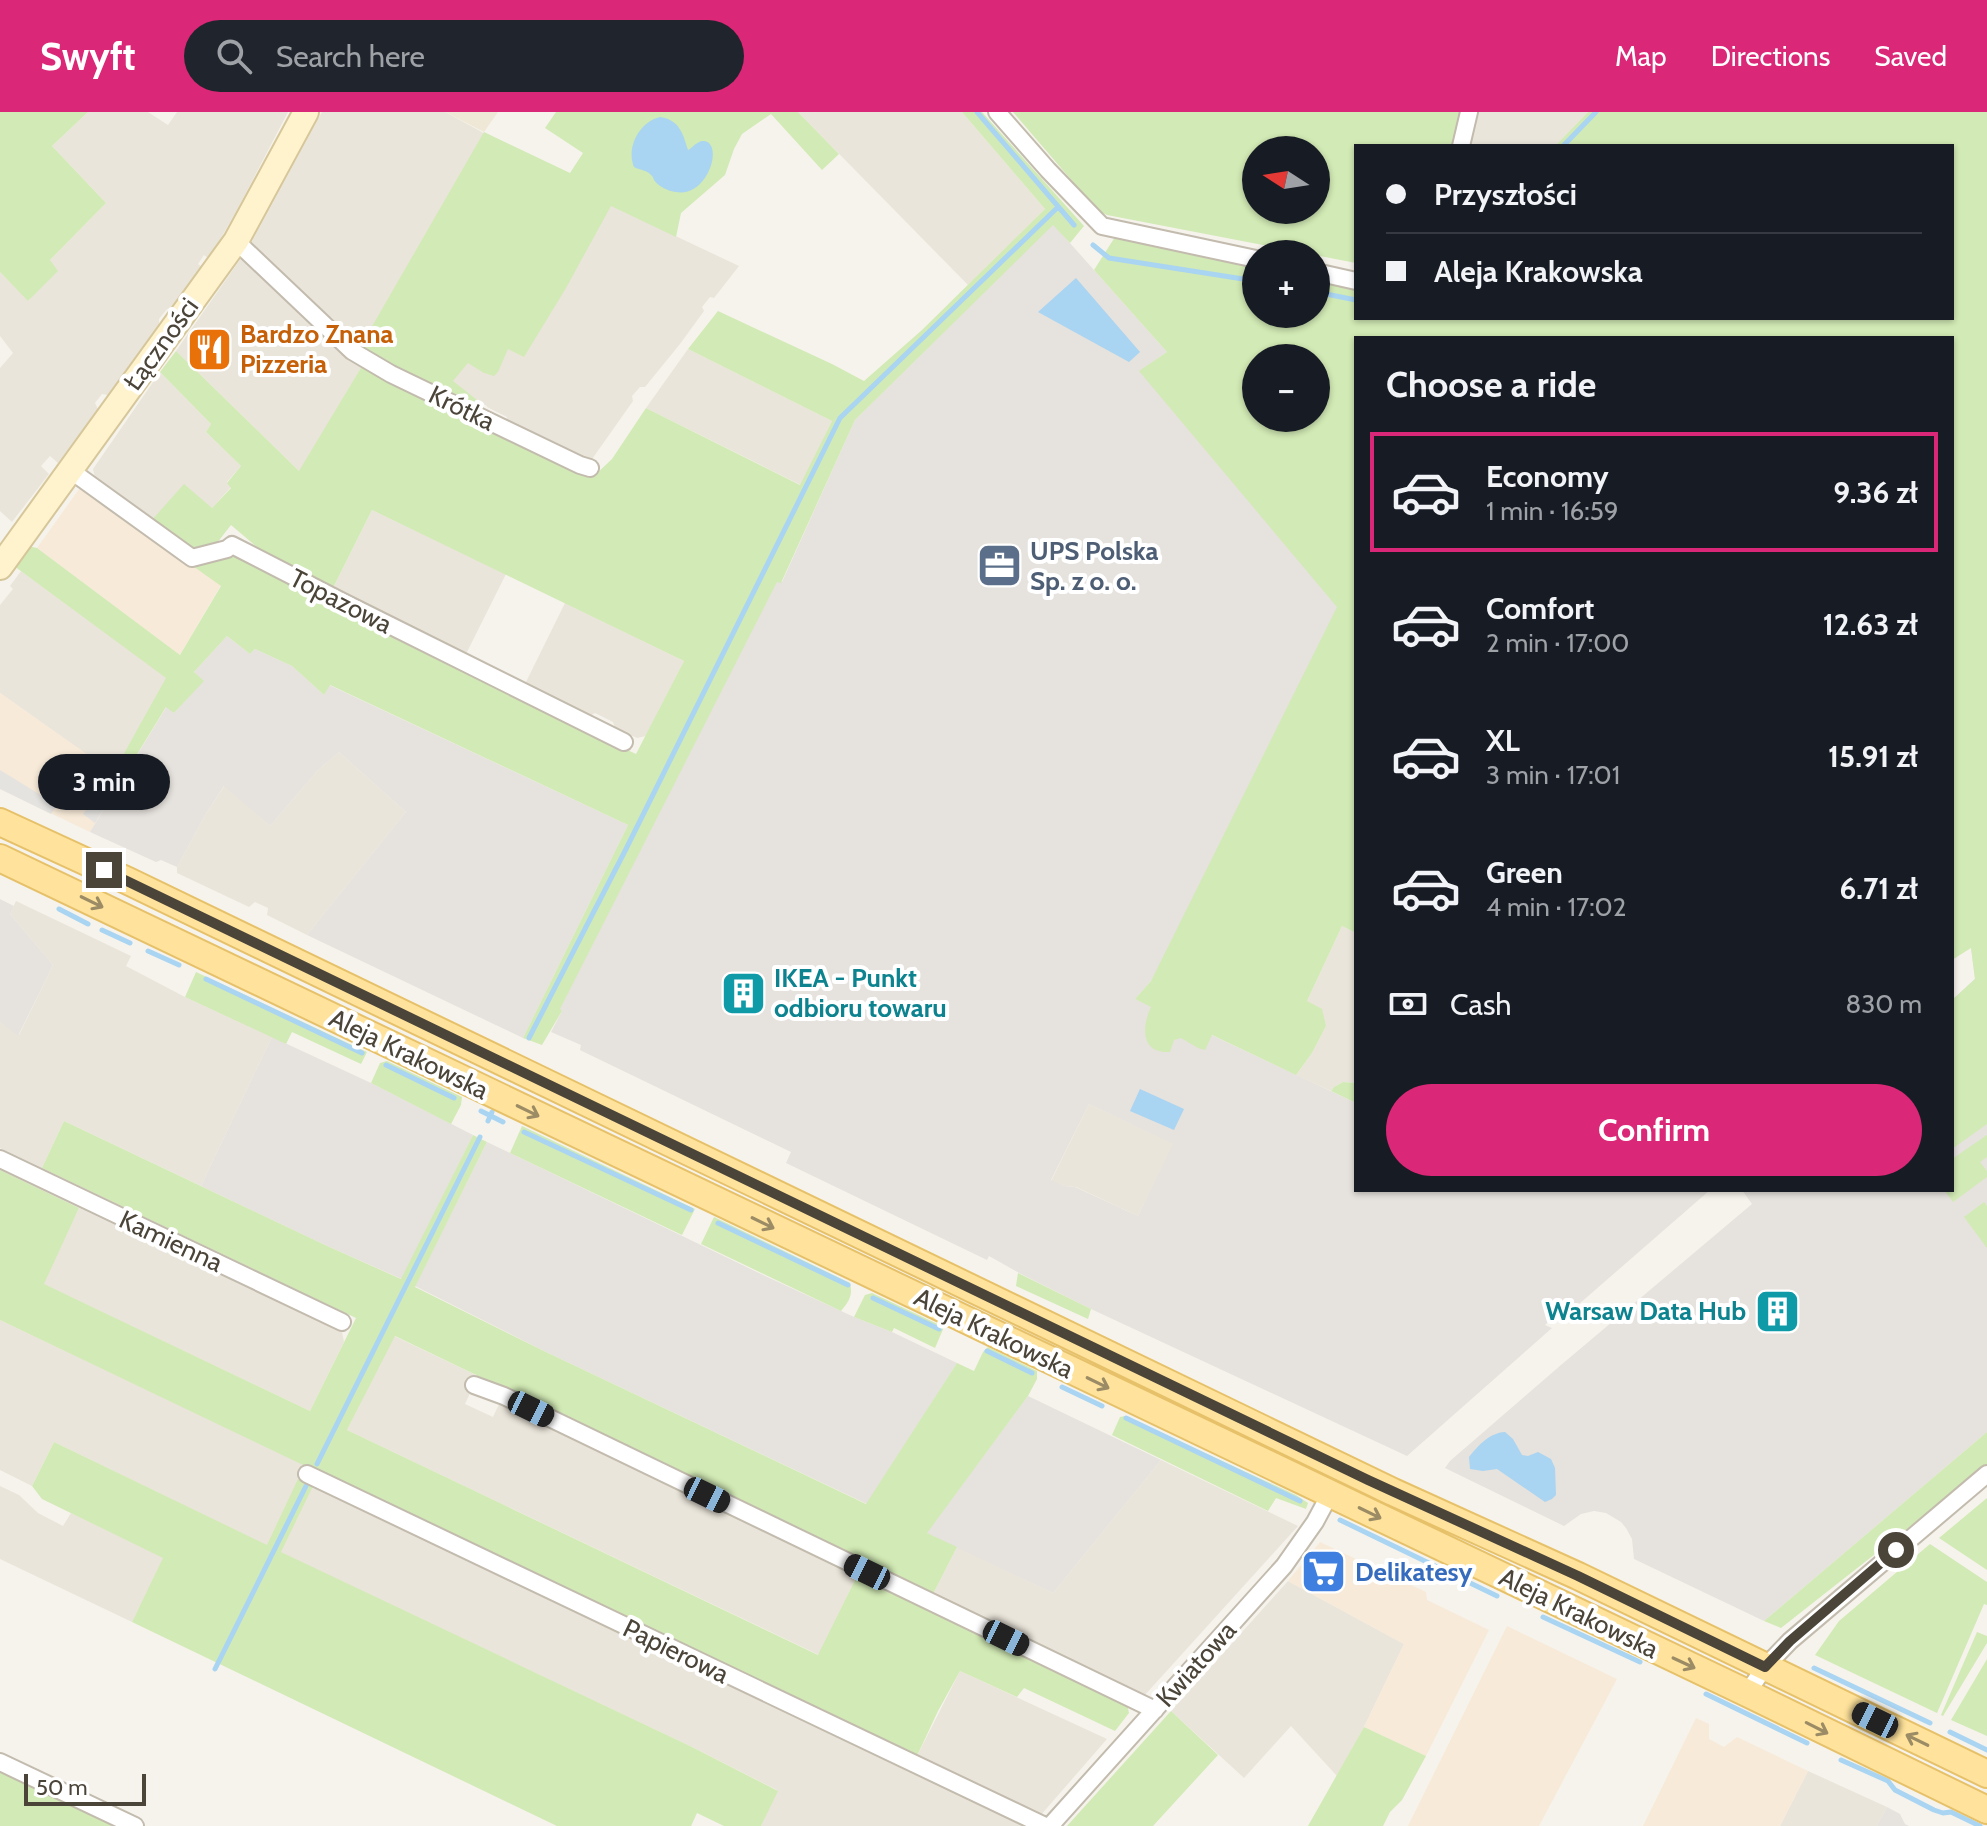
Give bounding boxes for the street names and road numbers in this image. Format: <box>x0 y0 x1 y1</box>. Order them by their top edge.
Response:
street label: Łączności <box>117 292 205 396</box>
street label: Krótka <box>424 378 501 438</box>
street label: Topazowa <box>285 562 398 641</box>
street label: Aleja Krakowska <box>324 1002 494 1107</box>
street label: Kamienna <box>114 1203 228 1279</box>
street label: Aleja Krakowska <box>909 1281 1079 1386</box>
street label: Aleja Krakowska <box>1494 1561 1664 1666</box>
street label: Papierowa <box>618 1612 735 1690</box>
street label: Kwiatowa <box>1149 1614 1243 1713</box>

